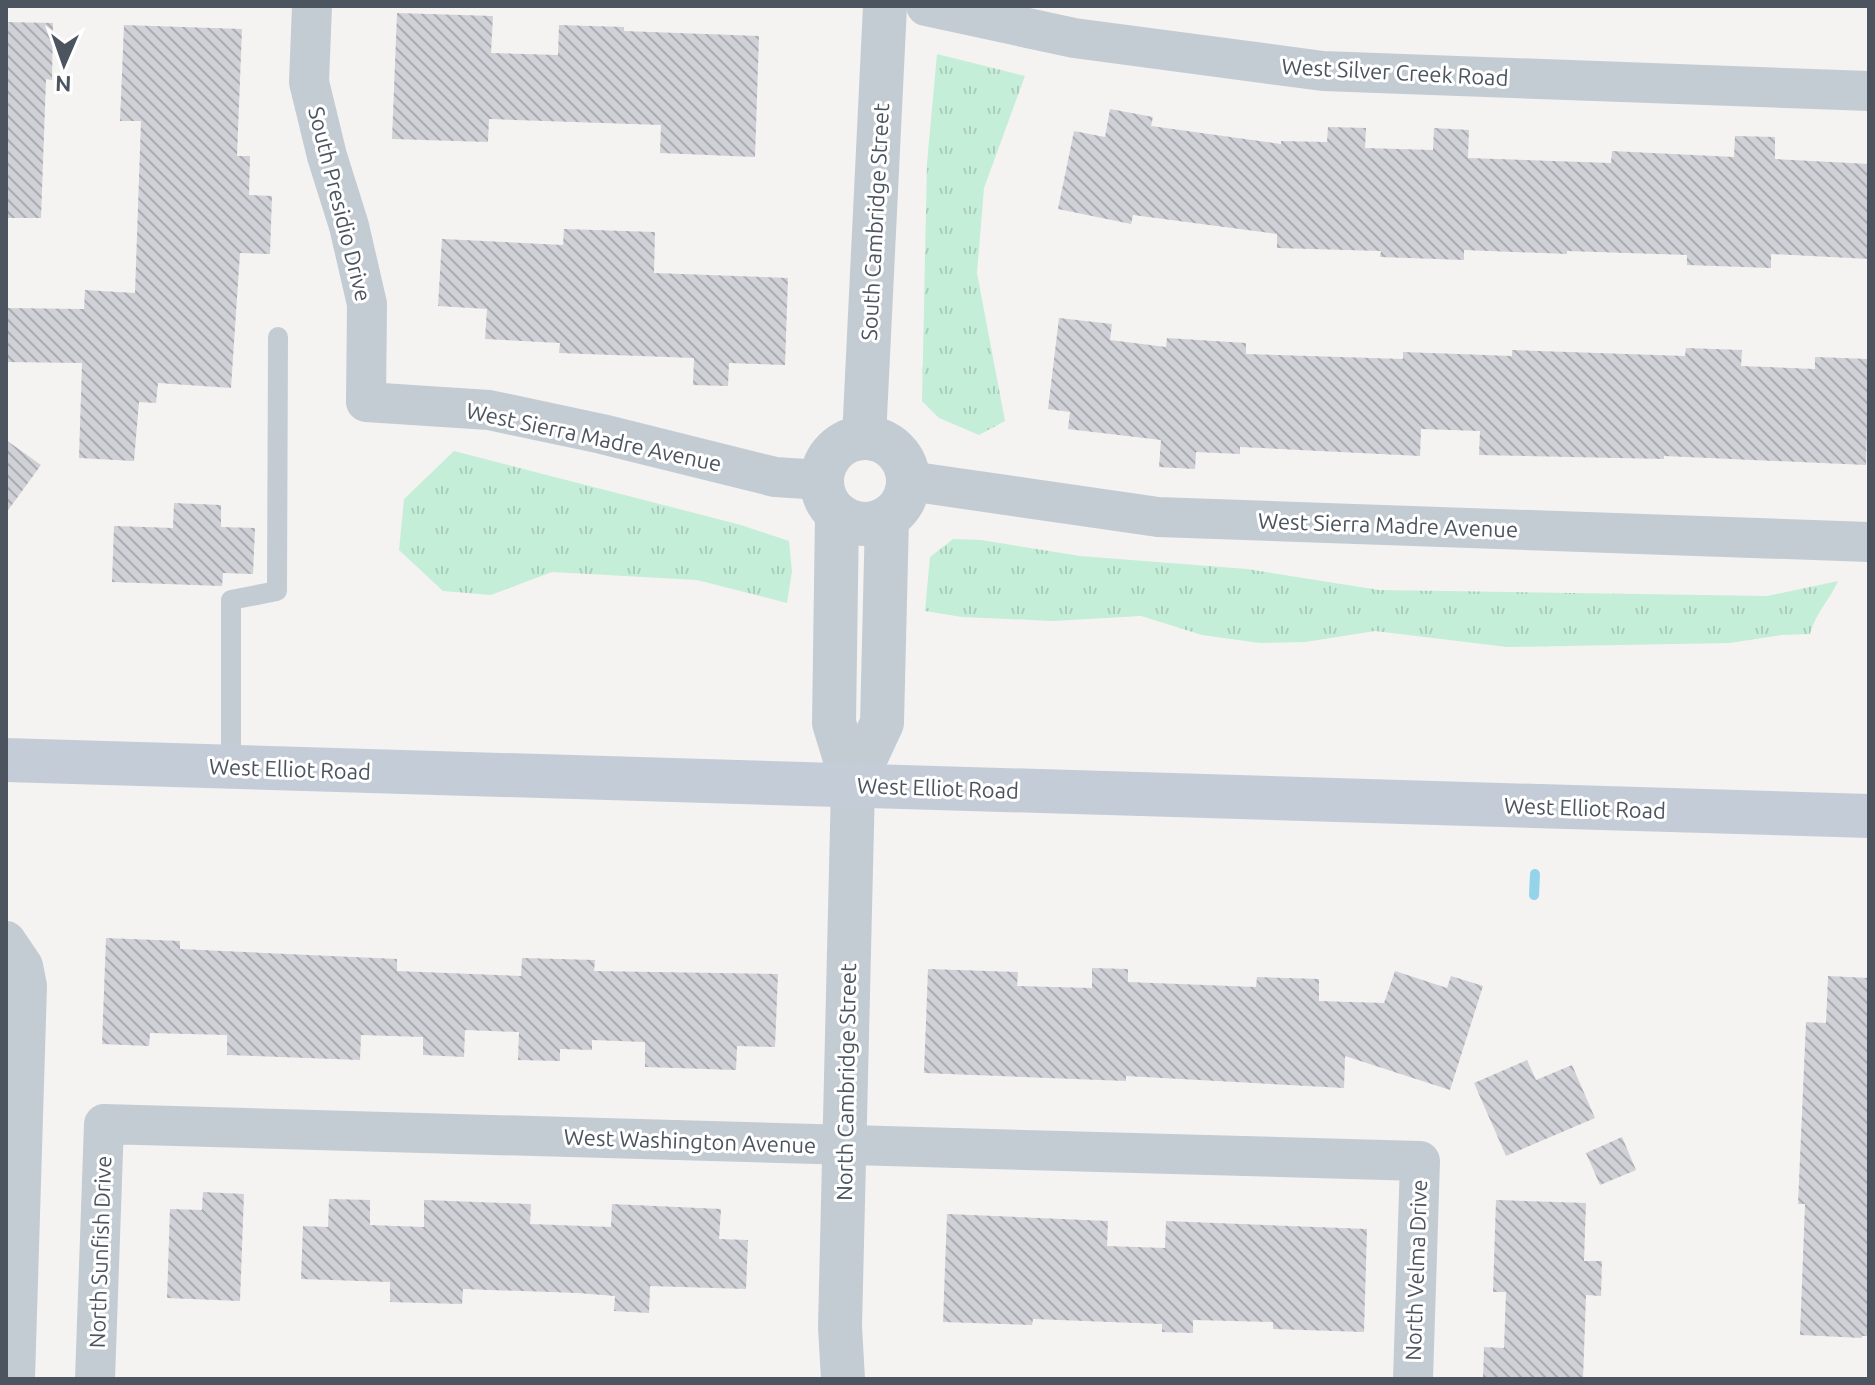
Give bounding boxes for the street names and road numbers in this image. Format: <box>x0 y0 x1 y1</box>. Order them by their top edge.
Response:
street label: West Silver Creek Road <box>1281 53 1509 90</box>
street label: South Cambridge Street <box>856 102 893 341</box>
street label: South Presidio Drive <box>304 104 377 304</box>
street label: West Sierra Madre Avenue <box>464 397 724 476</box>
street label: West Sierra Madre Avenue <box>1257 507 1519 542</box>
street label: West Elliot Road <box>209 753 371 784</box>
street label: West Elliot Road <box>857 772 1019 803</box>
street label: West Elliot Road <box>1504 792 1666 823</box>
street label: North Cambridge Street <box>831 963 860 1201</box>
street label: West Washington Avenue <box>563 1124 817 1157</box>
street label: North Sunfish Drive <box>84 1155 115 1349</box>
street label: North Velma Drive <box>1400 1179 1431 1361</box>

